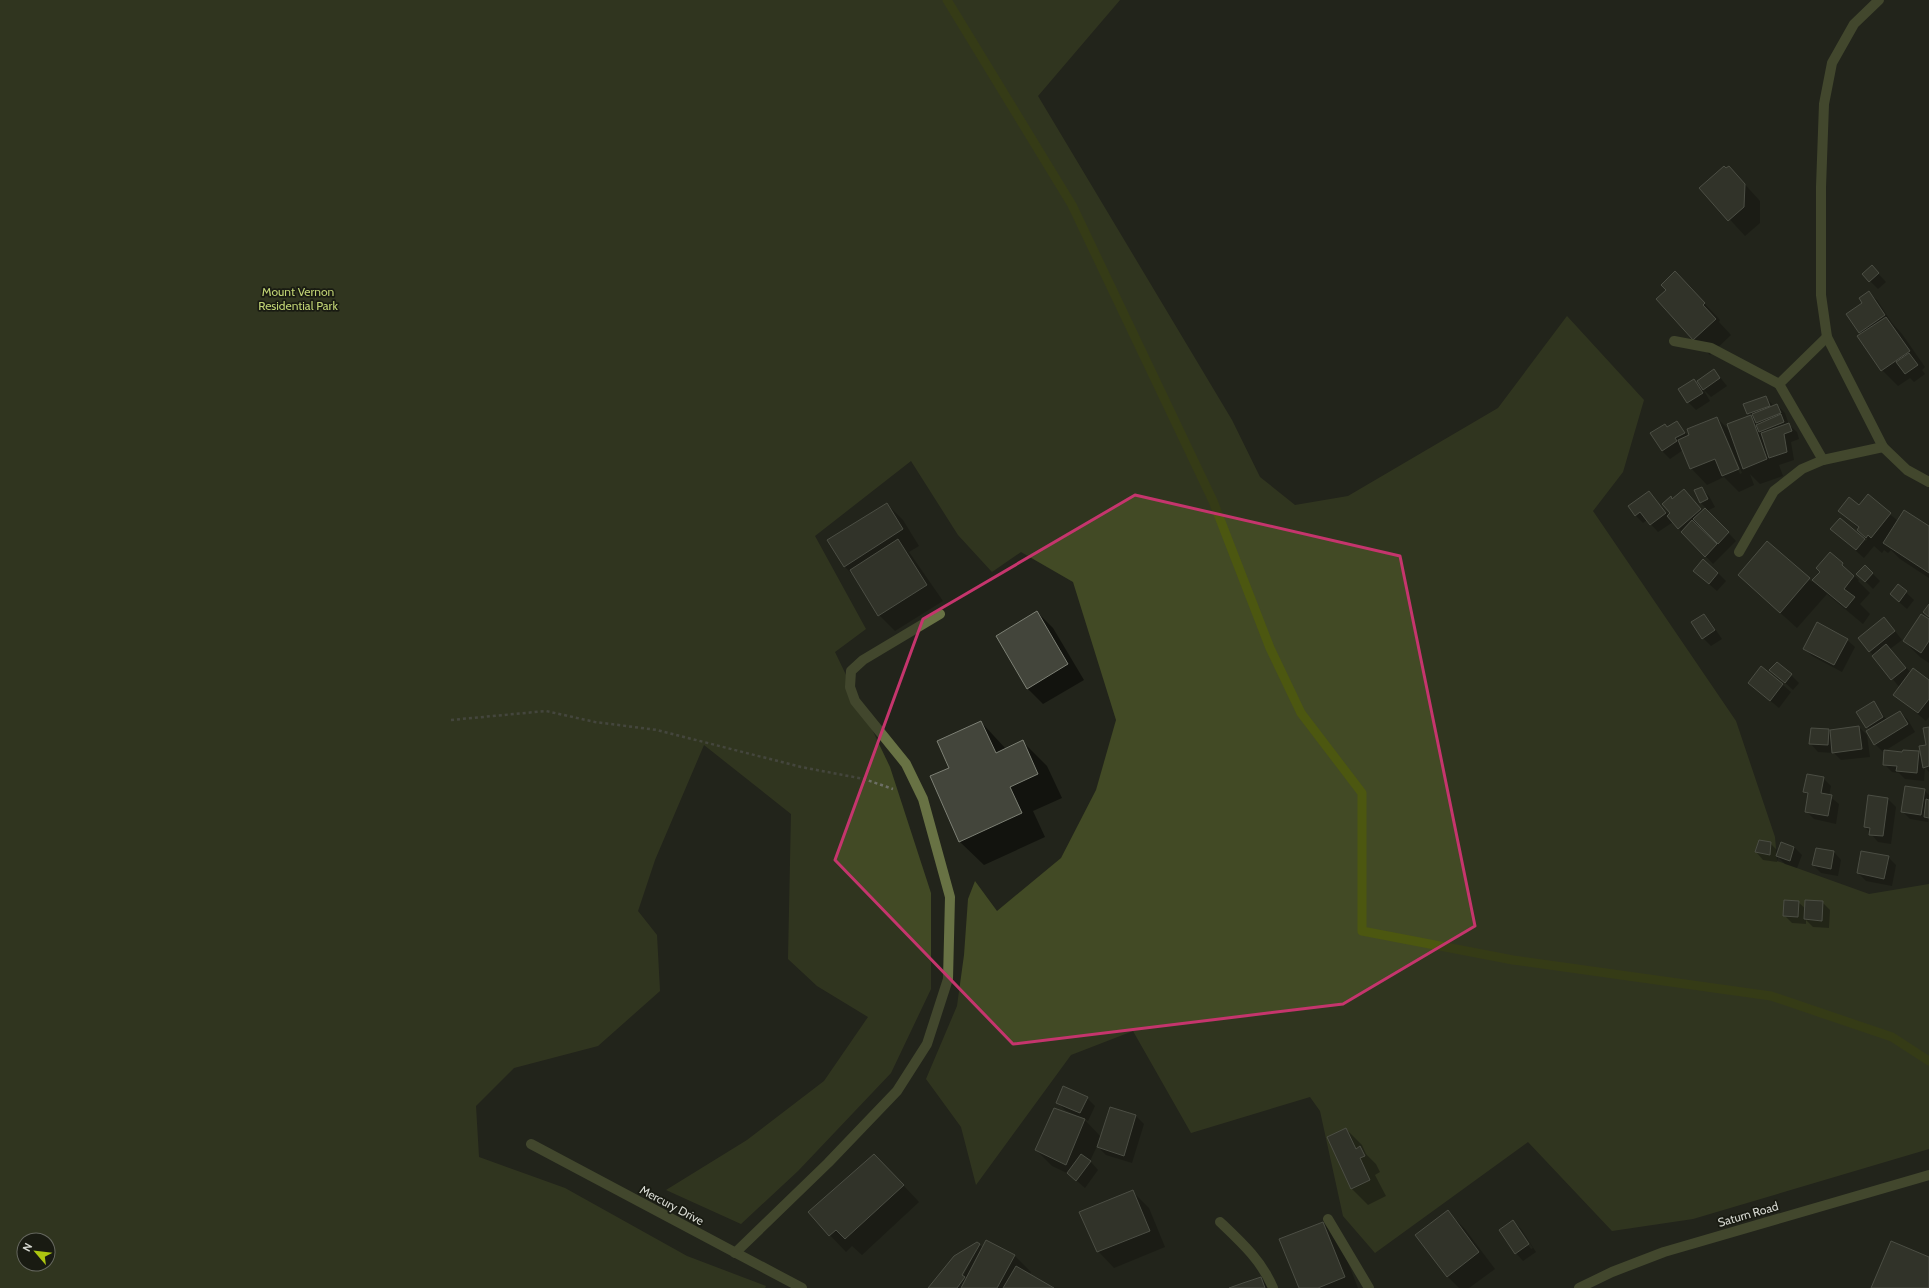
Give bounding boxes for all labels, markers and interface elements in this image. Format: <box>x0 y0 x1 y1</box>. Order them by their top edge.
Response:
park label: Mount Vernon Residential Park <box>258 284 338 313</box>
street label: Mercury Drive <box>637 1182 707 1228</box>
street label: Saturn Road <box>1716 1198 1780 1230</box>
north arrow <box>16 1232 56 1272</box>
text: N <box>19 1241 35 1254</box>

